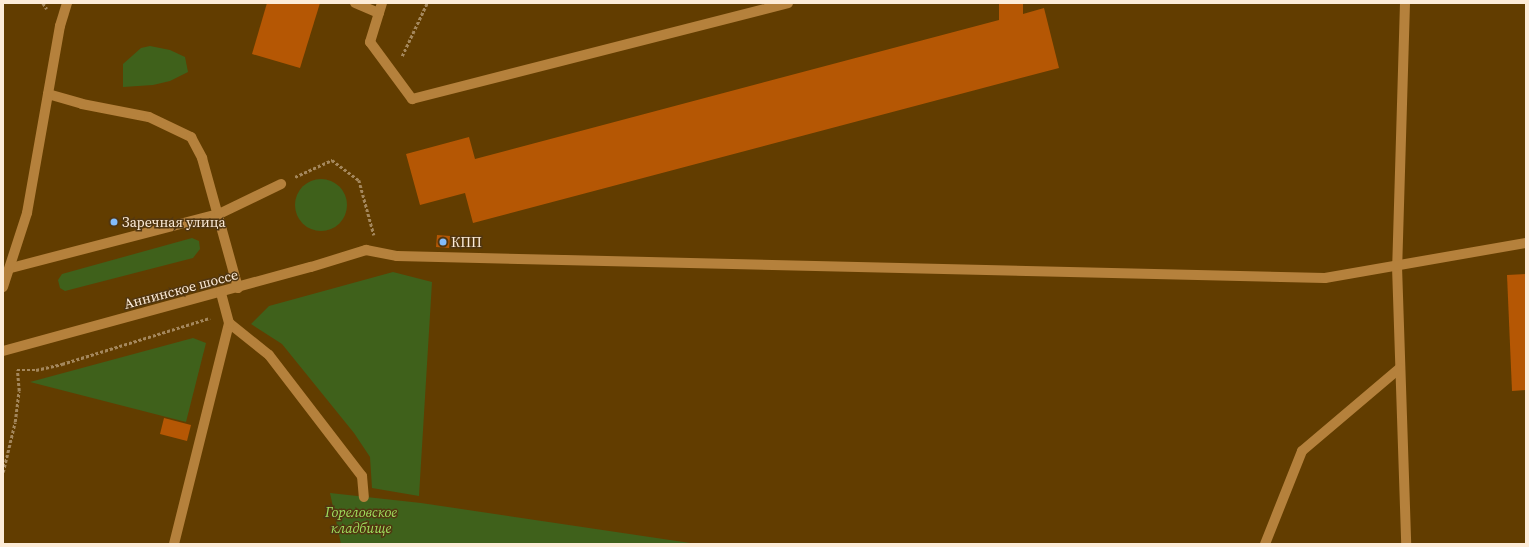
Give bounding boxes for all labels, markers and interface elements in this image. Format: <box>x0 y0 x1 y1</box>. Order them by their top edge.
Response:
place label: Заречная улица <box>122 214 226 230</box>
marker: Заречная улица <box>109 217 119 227</box>
place label: КПП <box>451 234 482 250</box>
marker: КПП <box>438 237 448 247</box>
street label: Аннинское шоссе <box>122 266 240 312</box>
park label: Гореловское кладбище <box>325 504 397 536</box>

